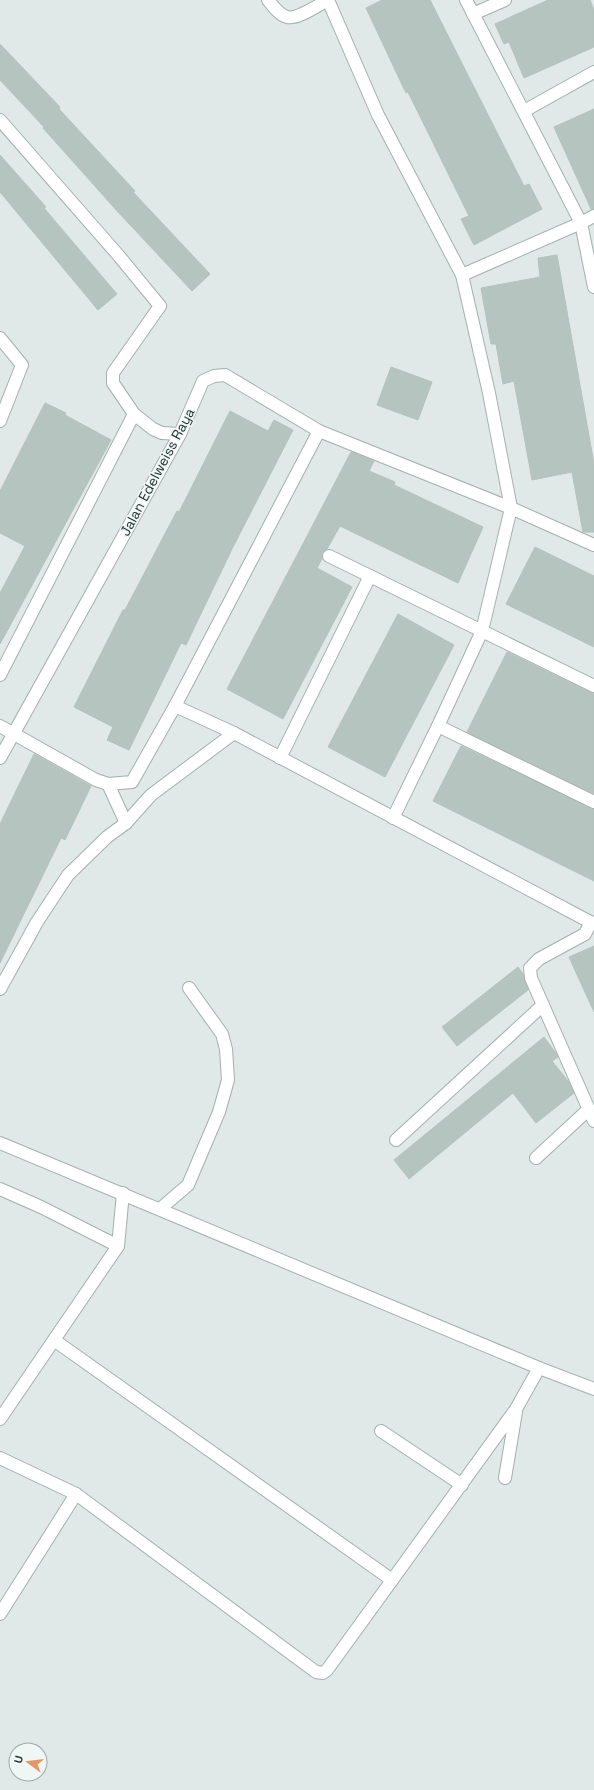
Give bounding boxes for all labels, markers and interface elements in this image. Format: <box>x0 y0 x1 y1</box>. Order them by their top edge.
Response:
street label: Jalan Edelweiss Raya <box>116 405 198 539</box>
north arrow <box>8 1742 48 1782</box>
text: U <box>11 1754 26 1765</box>

